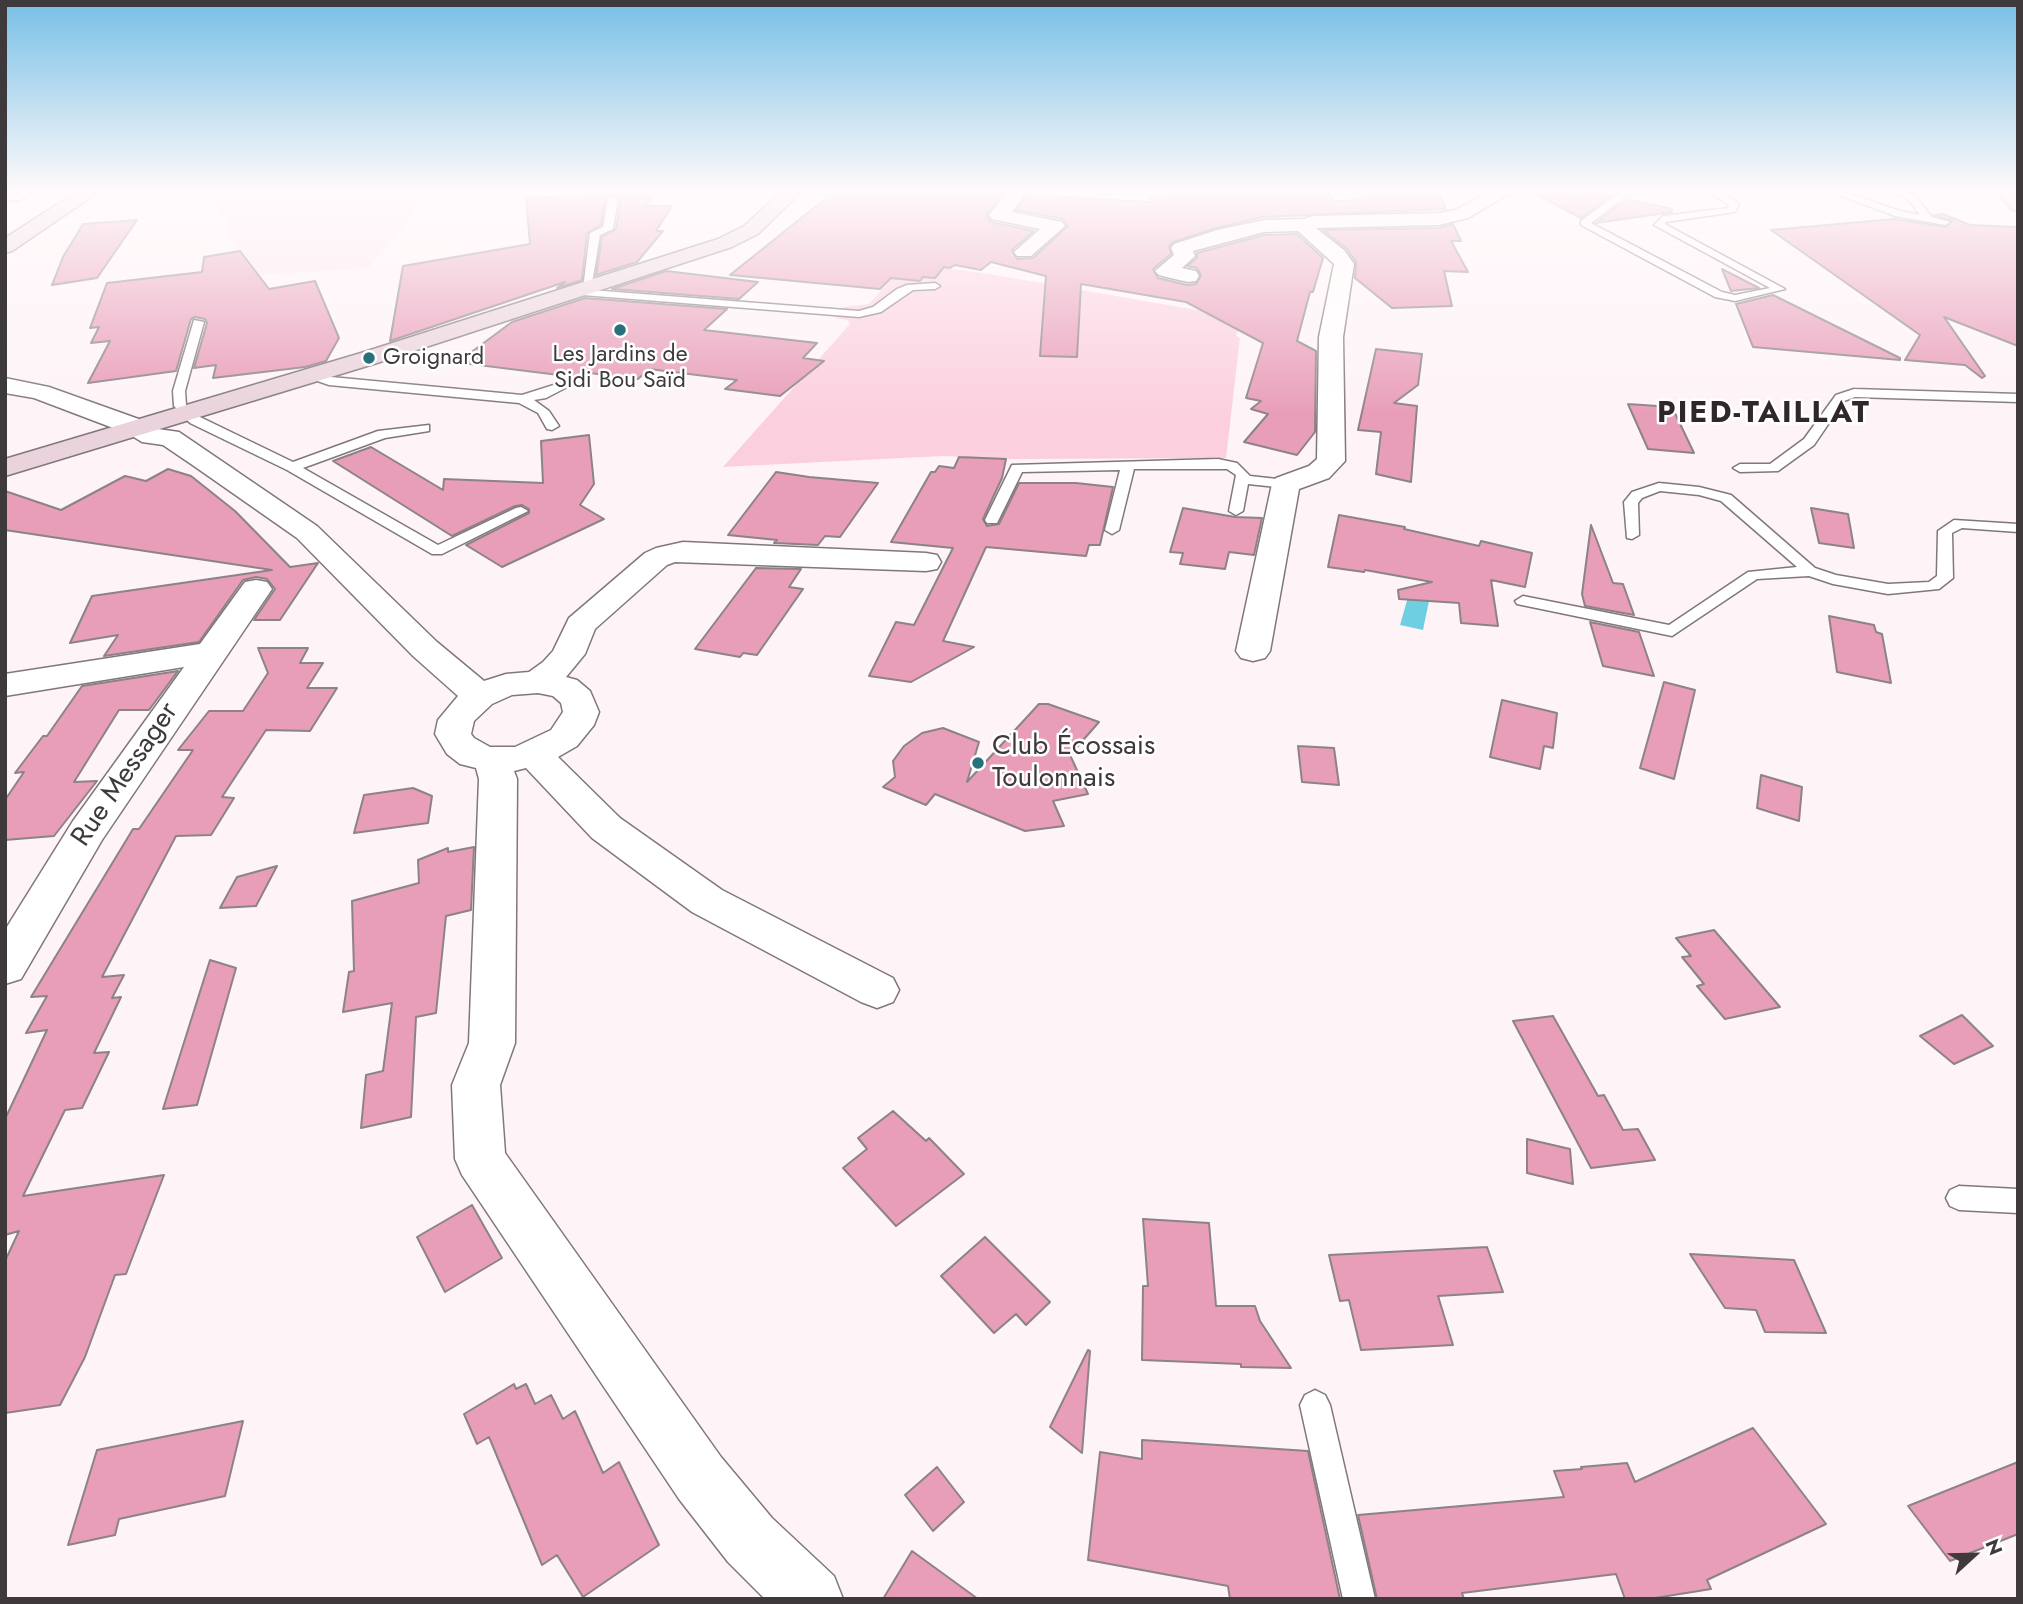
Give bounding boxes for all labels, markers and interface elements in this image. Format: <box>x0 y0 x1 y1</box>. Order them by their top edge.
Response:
marker: Les Jardins de Sidi Bou Saïd <box>612 322 628 338</box>
place label: Les Jardins de Sidi Bou Saïd <box>552 341 688 395</box>
place label: Groignard <box>383 344 484 372</box>
marker: Groignard <box>361 350 377 366</box>
district label: PIED-TAILLAT <box>1659 397 1869 433</box>
street label: Rue Messager <box>66 697 186 853</box>
place label: Club Écossais Toulonnais <box>992 730 1155 796</box>
marker: Club Écossais Toulonnais <box>970 755 986 771</box>
north arrow <box>1939 1520 2009 1590</box>
text: N <box>1979 1535 2009 1559</box>

